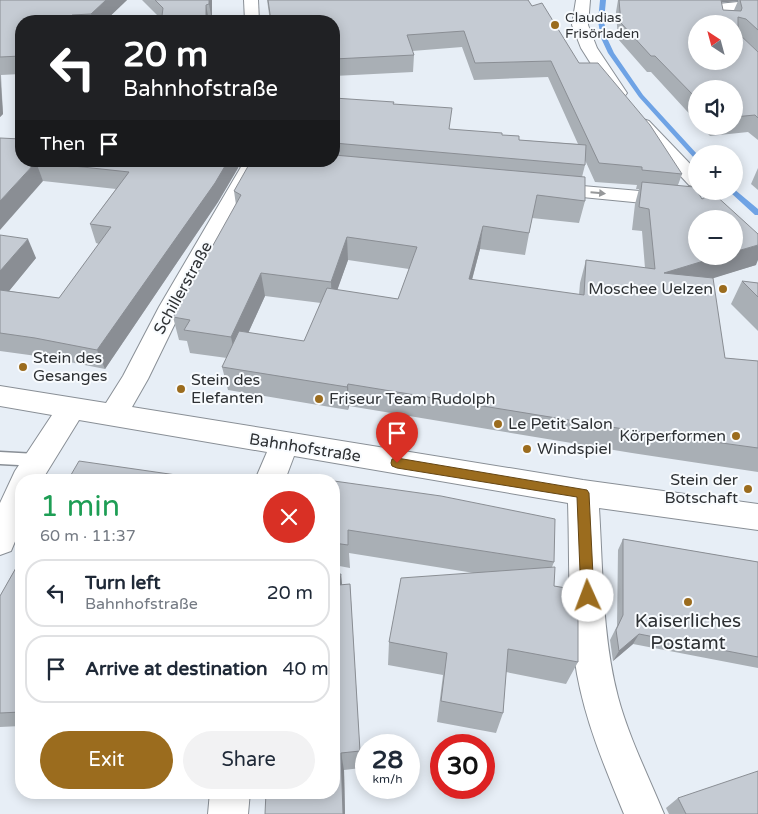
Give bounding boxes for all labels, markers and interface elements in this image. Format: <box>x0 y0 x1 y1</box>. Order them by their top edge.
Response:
place label: Claudias Frisörladen <box>565 9 639 42</box>
north arrow <box>688 15 742 70</box>
map controls <box>688 15 743 265</box>
marker: Claudias Frisörladen <box>549 19 561 31</box>
text: 20 m <box>123 34 208 76</box>
icon: left <box>40 35 105 100</box>
text: Bahnhofstraße <box>123 76 278 102</box>
button: sound <box>688 80 743 135</box>
icon: arrive <box>95 130 123 158</box>
text: Then <box>40 133 85 155</box>
button: + <box>688 145 743 200</box>
one-way arrow <box>591 189 607 197</box>
button: − <box>688 210 743 265</box>
street label: Schillerstraße <box>149 238 217 338</box>
place label: Moschee Uelzen <box>588 279 713 299</box>
marker: Moschee Uelzen <box>717 283 729 295</box>
place label: Stein des Gesanges <box>33 348 107 386</box>
marker: Stein des Gesanges <box>17 361 29 373</box>
place label: Stein des Elefanten <box>191 370 263 408</box>
marker: Stein des Elefanten <box>175 383 187 395</box>
place label: Friseur Team Rudolph <box>329 389 496 409</box>
marker: Friseur Team Rudolph <box>313 393 325 405</box>
pin <box>376 412 418 463</box>
place label: Le Petit Salon <box>508 414 613 434</box>
marker: Le Petit Salon <box>492 418 504 430</box>
icon: arrive <box>383 419 411 447</box>
place label: Körperformen <box>619 426 726 446</box>
street label: Bahnhofstraße <box>248 429 362 467</box>
marker: Körperformen <box>730 430 742 442</box>
place label: Windspiel <box>537 439 612 459</box>
marker: Windspiel <box>521 443 533 455</box>
place label: Stein der Botschaft <box>664 470 739 508</box>
marker: Stein der Botschaft <box>742 483 754 495</box>
text: 1 min <box>40 488 120 525</box>
button: close <box>263 491 315 543</box>
text: 60 m · 11:37 <box>40 526 136 546</box>
position arrow <box>561 569 613 621</box>
text: Turn left <box>85 572 161 594</box>
icon: left <box>42 579 70 607</box>
text: 20 m <box>267 582 313 604</box>
text: Bahnhofstraße <box>85 594 198 614</box>
marker: Kaiserliches Postamt <box>682 596 694 608</box>
place label: Kaiserliches Postamt <box>635 610 741 654</box>
icon: arrive <box>42 655 70 683</box>
text: Arrive at destination <box>85 658 268 680</box>
text: 40 m <box>283 658 329 680</box>
button: Exit <box>40 731 173 789</box>
button: Share <box>183 731 315 789</box>
speed limit sign: 30 <box>430 734 495 799</box>
text: 28 <box>372 745 403 775</box>
text: km/h <box>372 772 403 786</box>

